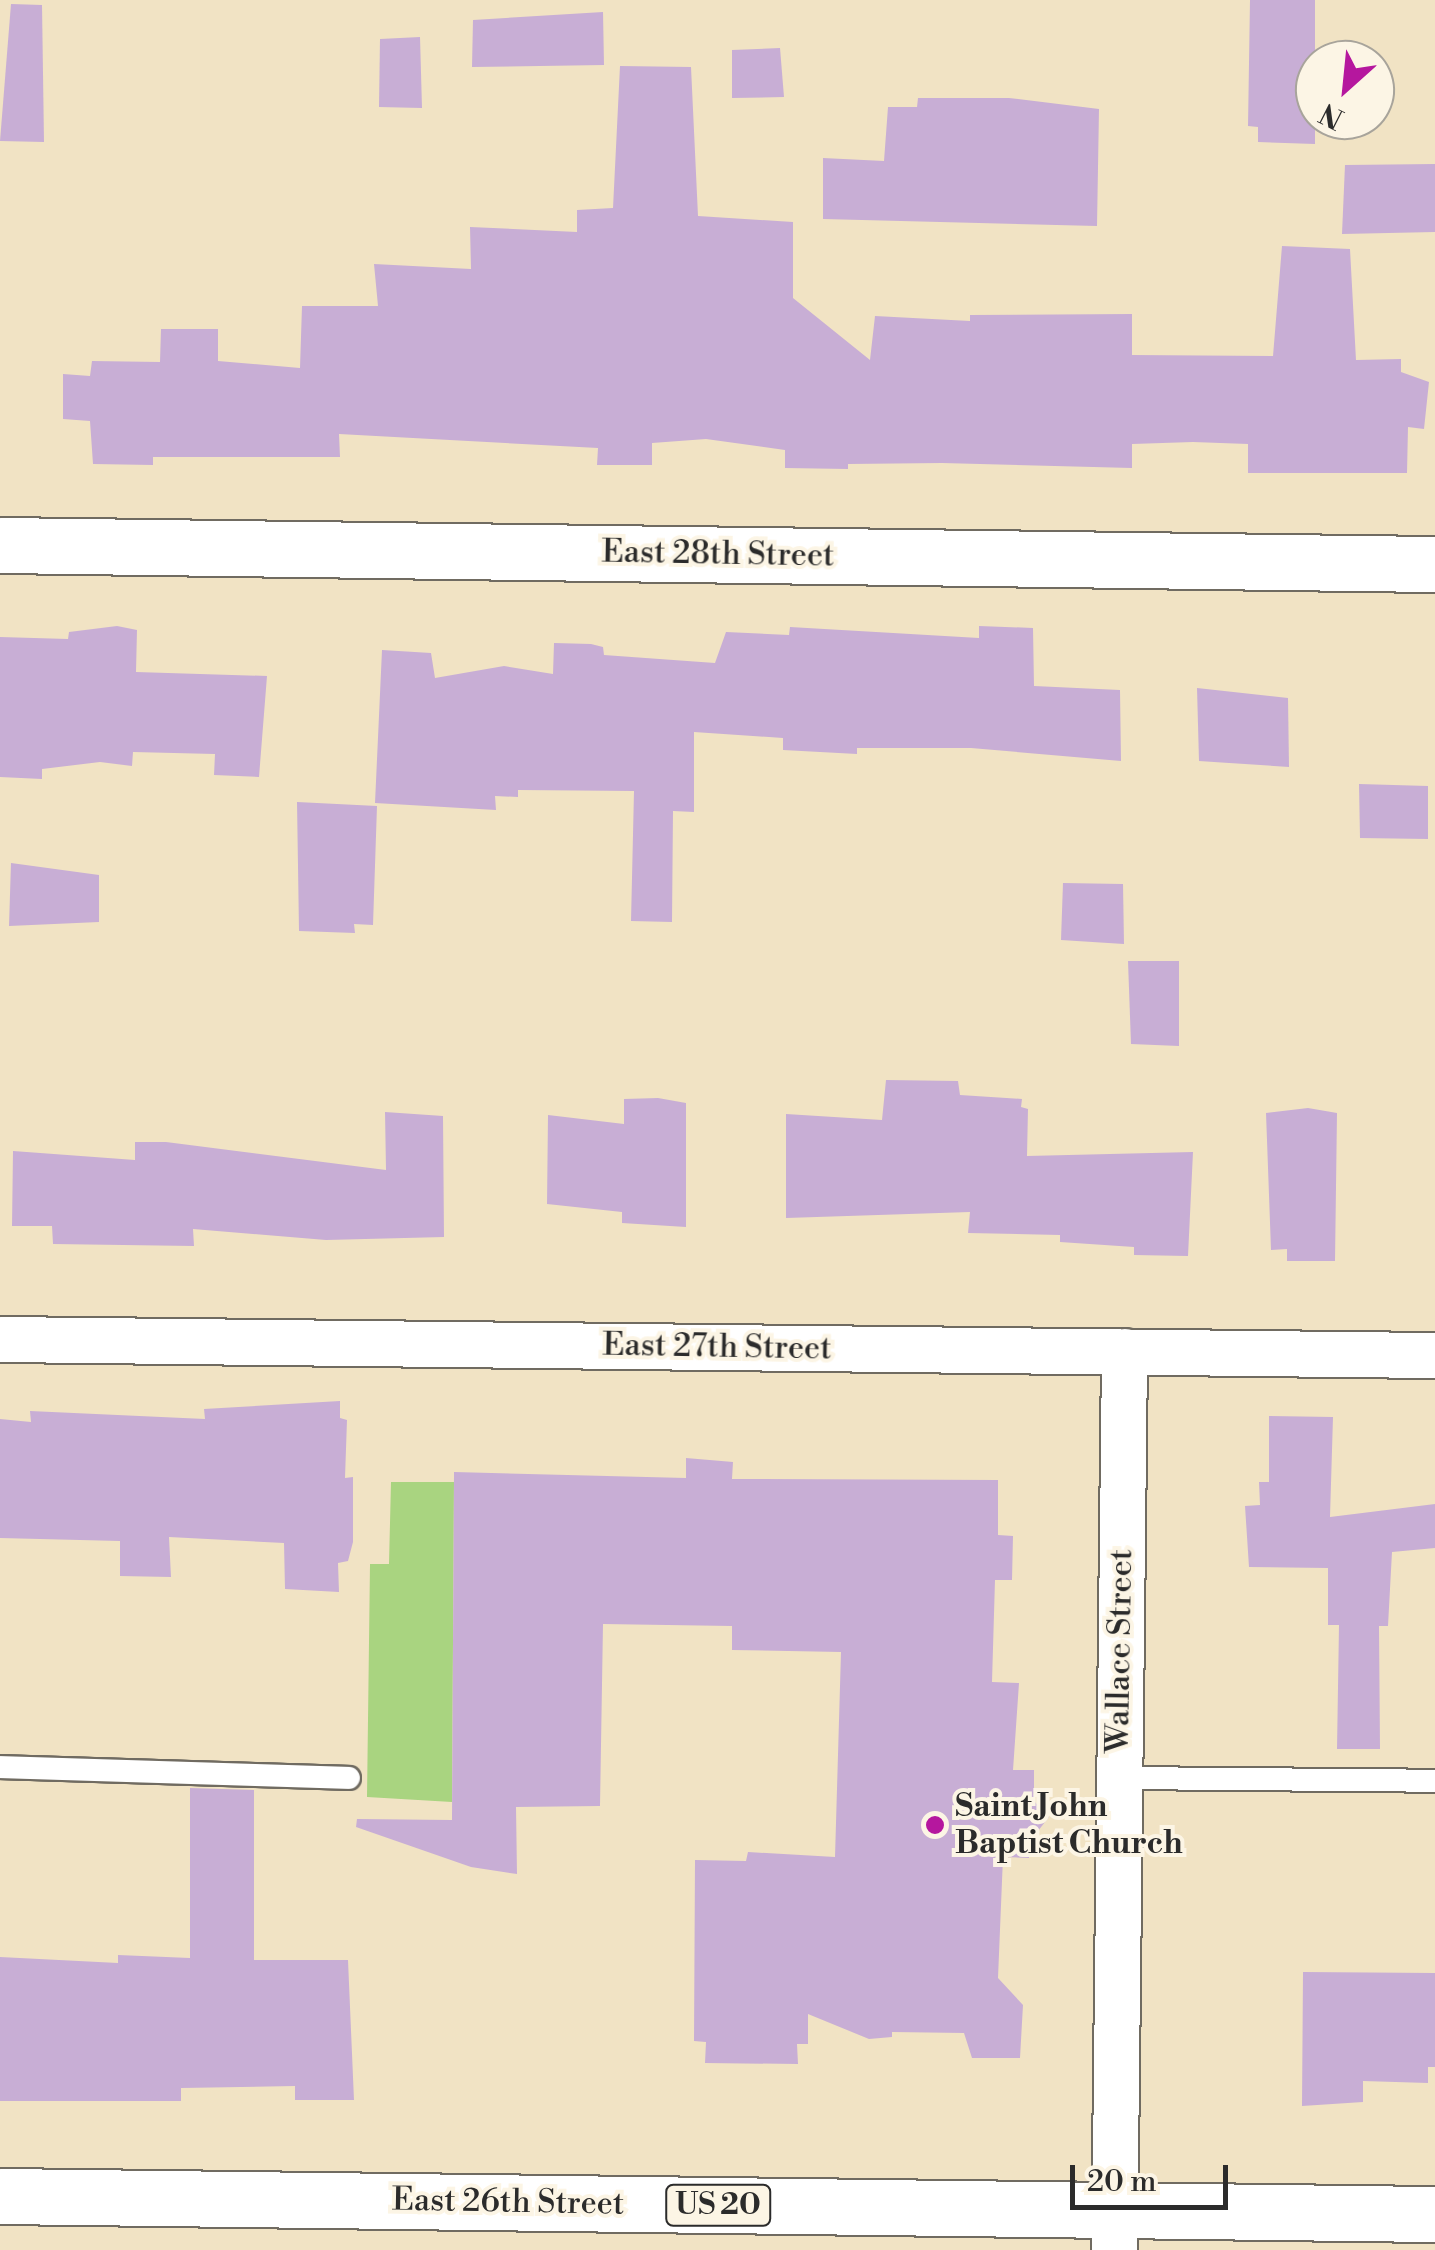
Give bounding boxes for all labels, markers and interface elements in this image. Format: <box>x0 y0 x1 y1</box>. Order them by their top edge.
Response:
north arrow <box>1295 40 1395 140</box>
text: N <box>1314 95 1350 136</box>
street label: East 28th Street <box>601 533 835 575</box>
street label: East 27th Street <box>602 1326 832 1368</box>
street label: Wallace Street <box>1099 1549 1141 1753</box>
place label: Saint John Baptist Church <box>955 1788 1183 1863</box>
marker: Saint John Baptist Church <box>924 1814 946 1836</box>
scale bar <box>1075 2145 1232 2207</box>
text: 20 m <box>1087 2163 1156 2201</box>
road number: US 20 <box>663 2180 773 2230</box>
street label: East 26th Street <box>391 2181 625 2223</box>

